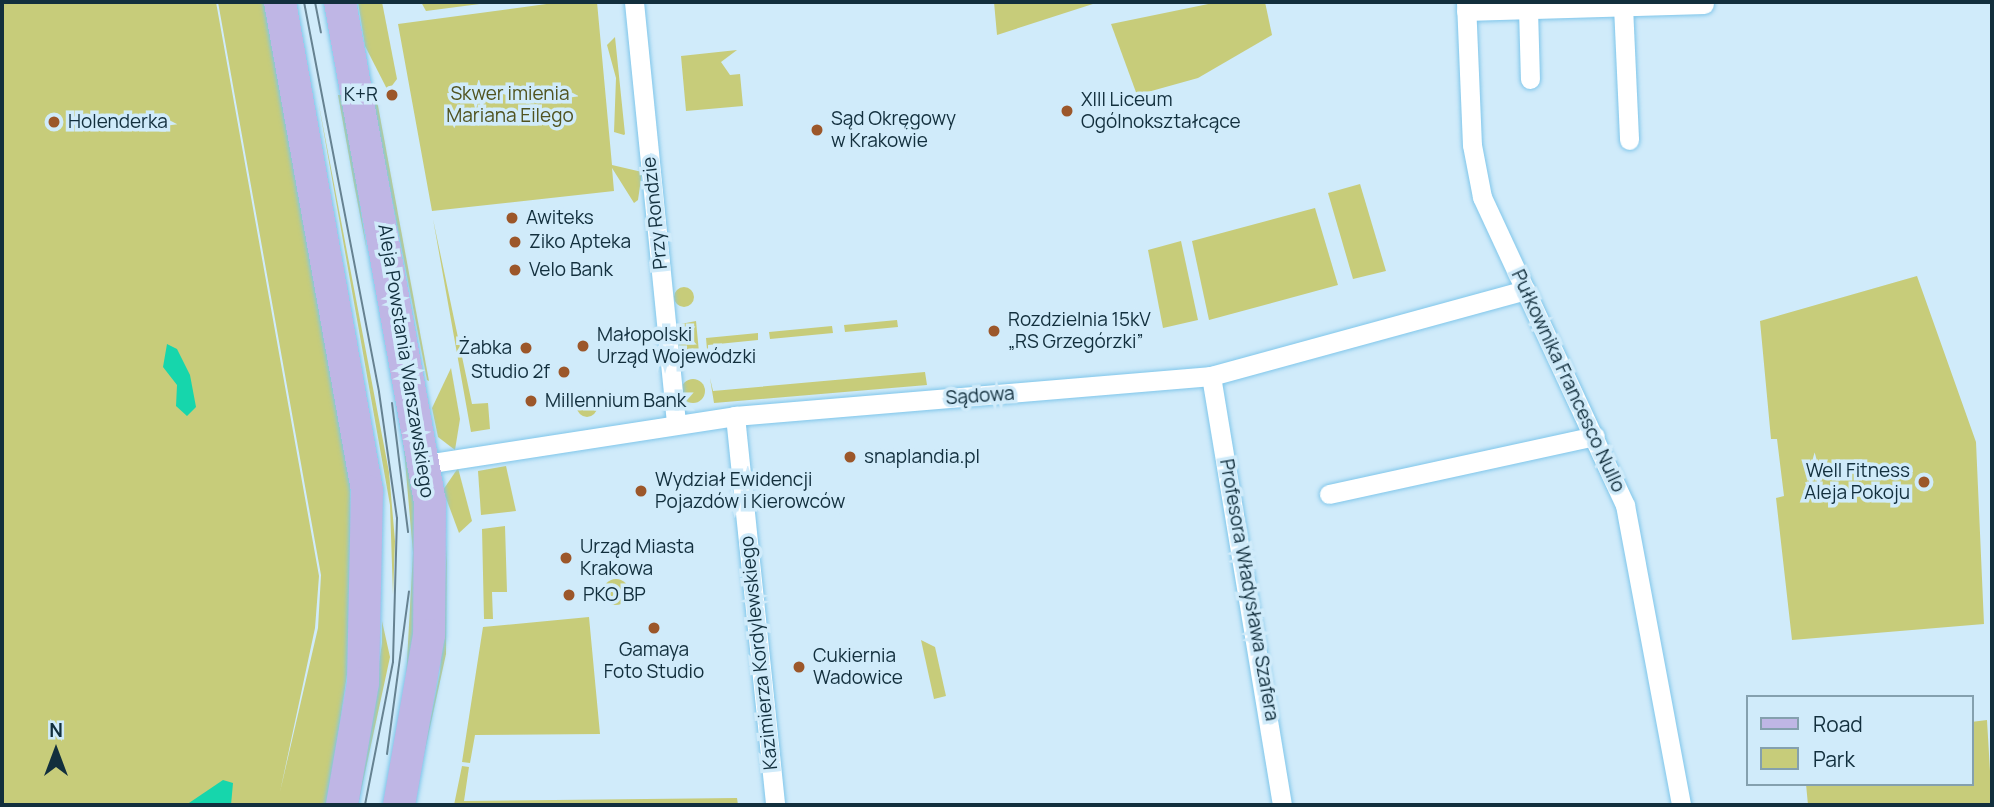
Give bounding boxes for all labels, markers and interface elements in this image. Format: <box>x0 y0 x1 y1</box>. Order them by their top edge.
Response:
park label: Skwer imienia Mariana Eilego <box>446 83 574 127</box>
place label: K+R <box>344 84 378 106</box>
marker: K+R <box>384 87 400 103</box>
place label: XIII Liceum Ogólnokształcące <box>1081 89 1241 133</box>
marker: XIII Liceum Ogólnokształcące <box>1059 103 1075 119</box>
place label: Sąd Okręgowy w Krakowie <box>831 108 956 152</box>
place label: Holenderka <box>68 111 168 133</box>
marker: Holenderka <box>46 114 62 130</box>
marker: Sąd Okręgowy w Krakowie <box>809 122 825 138</box>
street label: Przy Rondzie <box>638 156 672 270</box>
place label: Awiteks <box>526 207 594 229</box>
marker: Awiteks <box>504 210 520 226</box>
street label: Aleja Powstania Warszawskiego <box>373 223 439 499</box>
place label: Ziko Apteka <box>529 231 631 253</box>
marker: Ziko Apteka <box>507 234 523 250</box>
place label: Velo Bank <box>529 259 613 281</box>
marker: Velo Bank <box>507 262 523 278</box>
street label: Pułkownika Francesco Nullo <box>1506 266 1630 496</box>
place label: Rozdzielnia 15kV „RS Grzegórzki” <box>1008 309 1151 353</box>
marker: Rozdzielnia 15kV „RS Grzegórzki” <box>986 323 1002 339</box>
place label: Małopolski Urząd Wojewódzki <box>597 324 756 368</box>
place label: Żabka <box>459 337 512 359</box>
marker: Małopolski Urząd Wojewódzki <box>575 338 591 354</box>
marker: Żabka <box>518 340 534 356</box>
place label: Studio 2f <box>471 361 550 383</box>
marker: Studio 2f <box>556 364 572 380</box>
street label: Sądowa <box>945 382 1015 410</box>
place label: Millennium Bank <box>545 390 686 412</box>
marker: Millennium Bank <box>523 393 539 409</box>
place label: snaplandia.pl <box>864 446 980 468</box>
marker: snaplandia.pl <box>842 449 858 465</box>
street label: Profesora Władysława Szafera <box>1215 457 1283 723</box>
place label: Well Fitness Aleja Pokoju <box>1804 460 1910 504</box>
place label: Wydział Ewidencji Pojazdów i Kierowców <box>655 469 845 513</box>
marker: Well Fitness Aleja Pokoju <box>1916 474 1932 490</box>
marker: Wydział Ewidencji Pojazdów i Kierowców <box>633 483 649 499</box>
street label: Kazimierza Kordylewskiego <box>735 535 783 771</box>
place label: Urząd Miasta Krakowa <box>580 536 694 580</box>
marker: Urząd Miasta Krakowa <box>558 550 574 566</box>
place label: PKO BP <box>583 584 646 606</box>
marker: PKO BP <box>561 587 577 603</box>
marker: Gamaya Foto Studio <box>646 620 662 636</box>
place label: Gamaya Foto Studio <box>604 639 704 683</box>
place label: Cukiernia Wadowice <box>813 645 903 689</box>
marker: Cukiernia Wadowice <box>791 659 807 675</box>
legend <box>1745 695 1973 786</box>
text: Road <box>1813 710 1863 738</box>
north arrow <box>21 716 91 786</box>
text: N <box>49 717 63 743</box>
text: Park <box>1813 745 1855 773</box>

